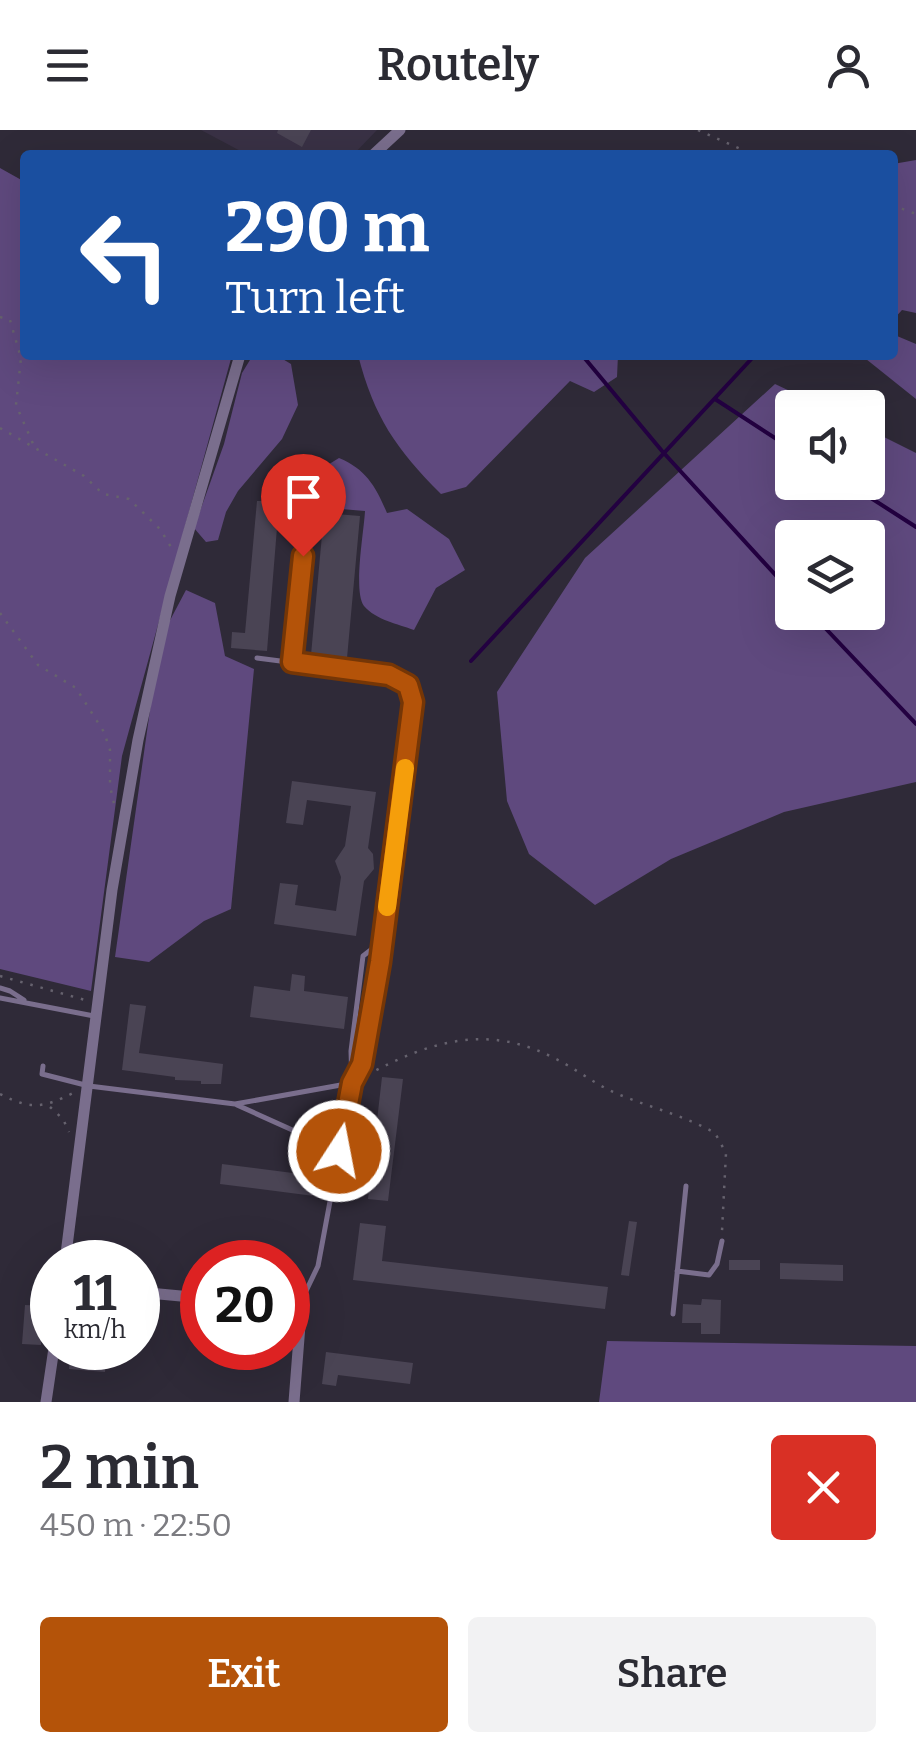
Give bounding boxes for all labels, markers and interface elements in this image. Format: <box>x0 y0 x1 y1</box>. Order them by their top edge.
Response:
icon: menu <box>40 38 95 93</box>
text: Routely <box>377 38 539 92</box>
icon: person <box>821 38 876 93</box>
text: 290 m <box>225 186 430 270</box>
icon: left <box>60 190 190 320</box>
text: Turn left <box>225 271 405 325</box>
map controls <box>775 390 885 630</box>
button: sound <box>775 390 885 500</box>
pin <box>261 454 346 557</box>
icon: arrive <box>276 469 331 524</box>
button: layers <box>775 520 885 630</box>
position arrow <box>287 1099 391 1203</box>
speed limit sign: 20 <box>180 1240 310 1370</box>
text: 11 <box>73 1263 117 1323</box>
text: km/h <box>64 1315 126 1345</box>
text: 2 min <box>40 1432 199 1504</box>
button: close <box>771 1435 876 1540</box>
text: 450 m · 22:50 <box>40 1506 232 1544</box>
button: Exit <box>40 1617 448 1732</box>
button: Share <box>468 1617 876 1732</box>

